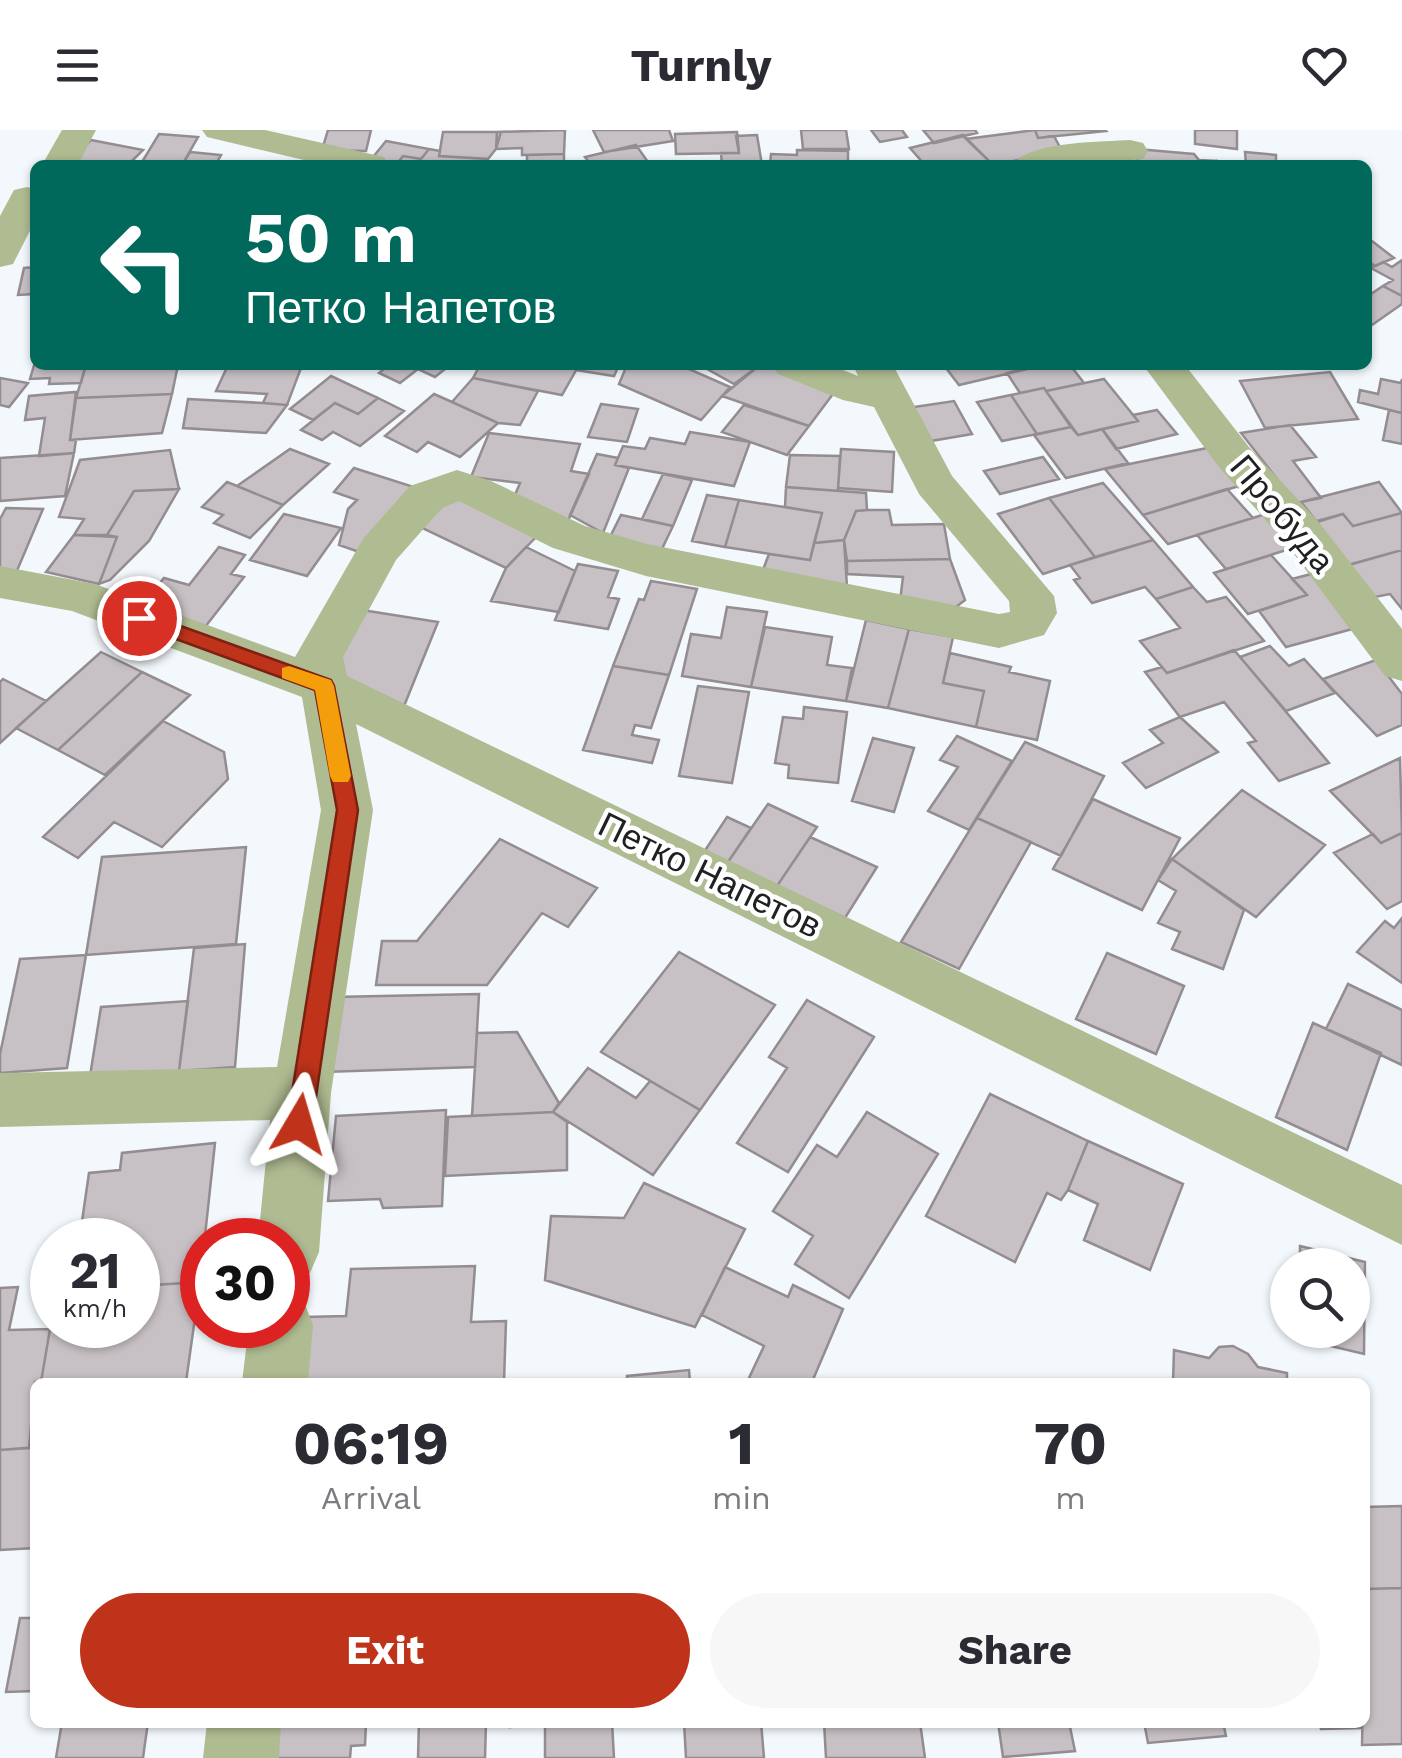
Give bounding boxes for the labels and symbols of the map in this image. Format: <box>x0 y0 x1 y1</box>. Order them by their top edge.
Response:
street label: Прoбудa <box>1221 446 1345 582</box>
pin <box>97 576 182 661</box>
street label: Петко Напетов <box>592 803 828 947</box>
position arrow <box>247 1072 351 1176</box>
speed limit sign: 30 <box>180 1218 310 1348</box>

